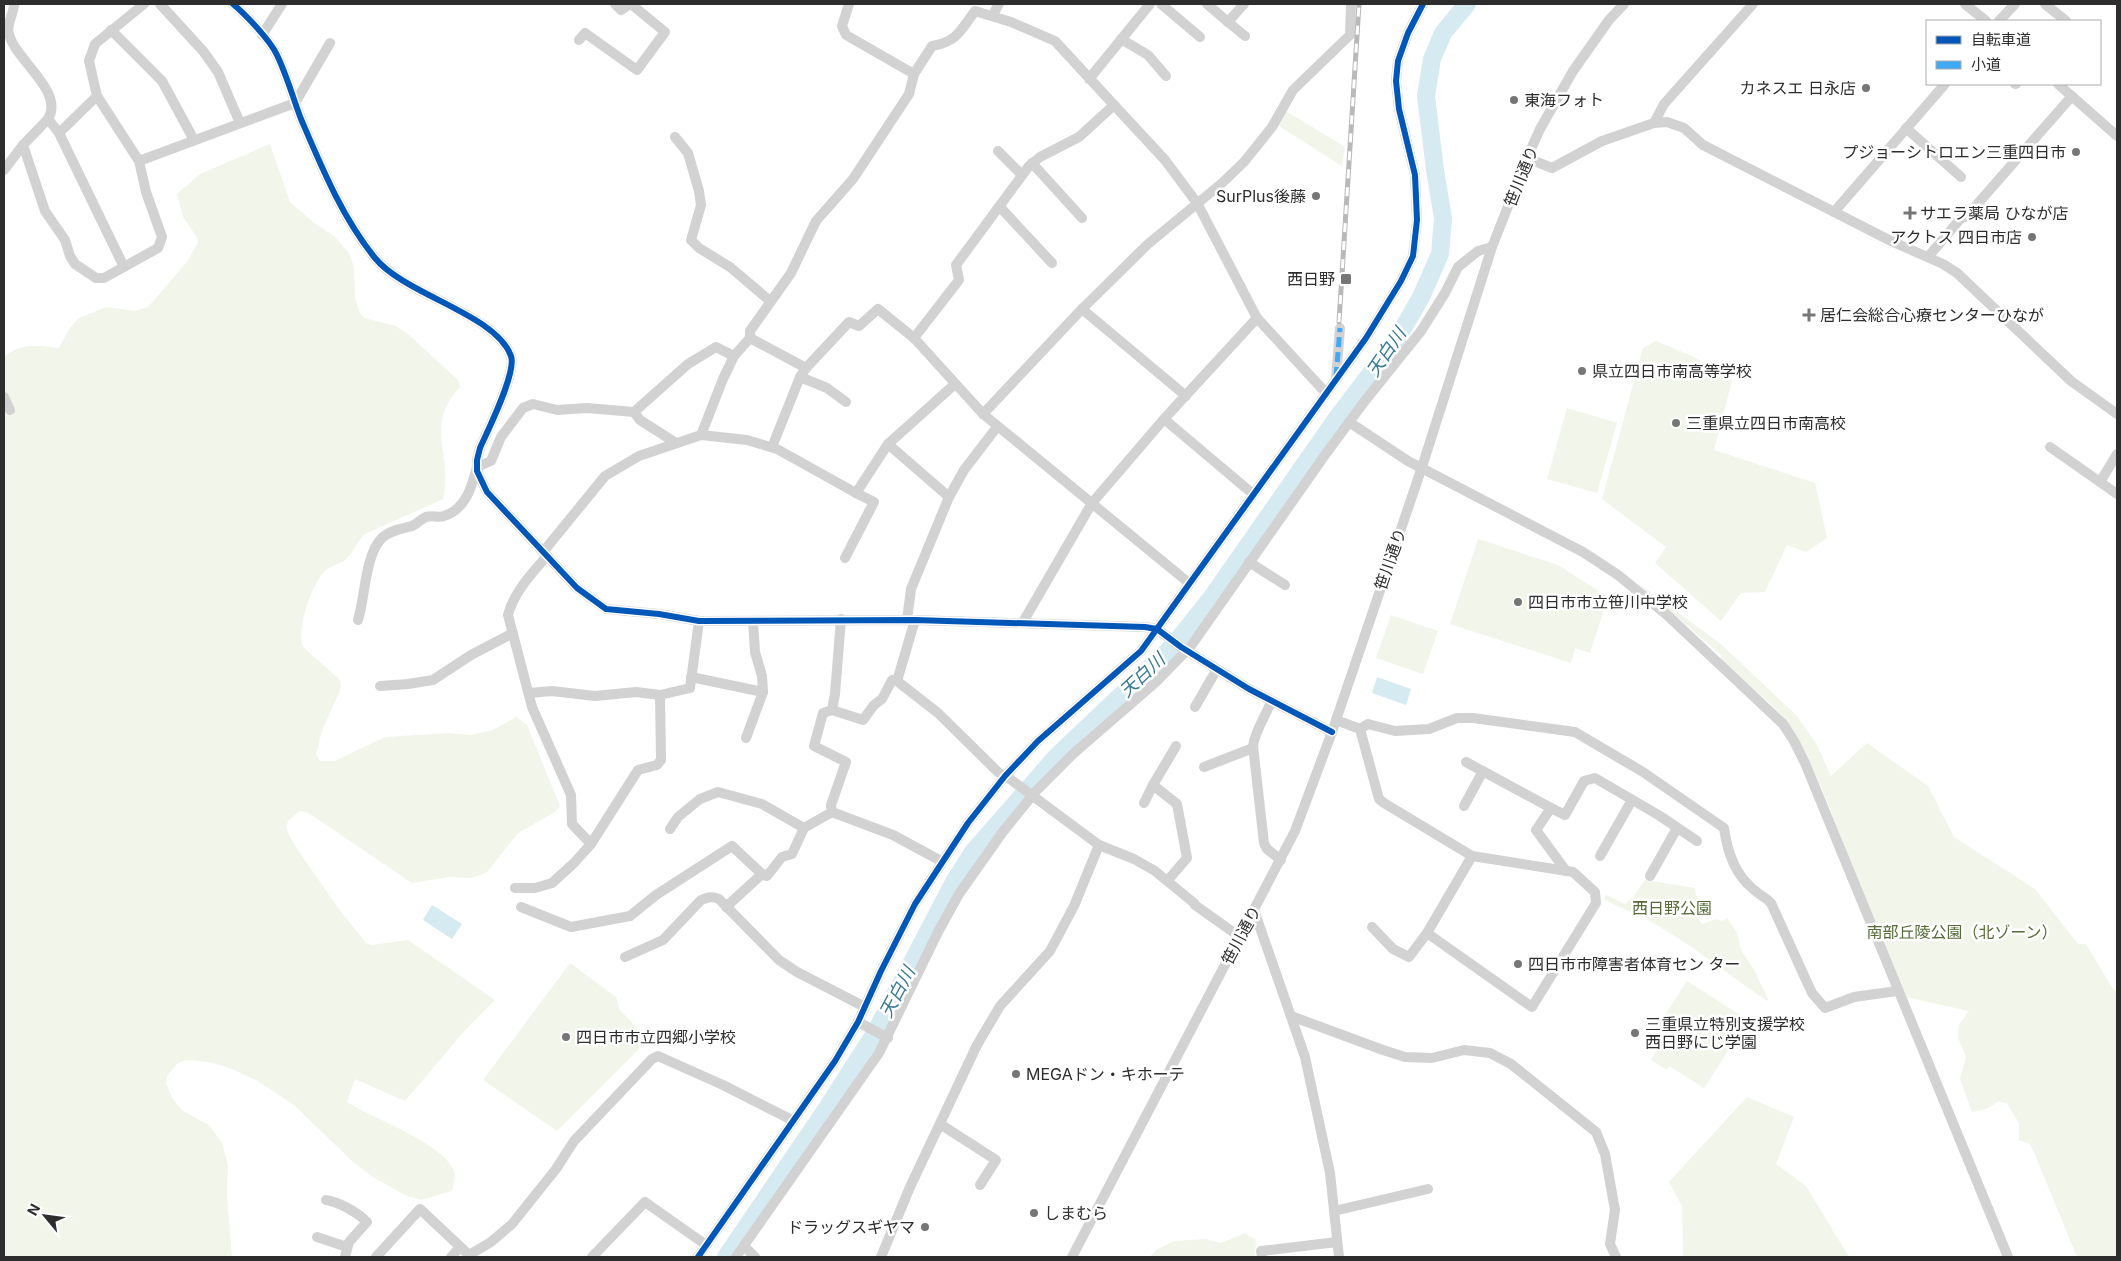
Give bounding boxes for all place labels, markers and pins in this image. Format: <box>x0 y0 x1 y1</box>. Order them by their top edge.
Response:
place label: カネスエ 日永店 <box>1739 78 1856 98</box>
marker: カネスエ 日永店 <box>1860 82 1872 94</box>
place label: 東海フォト <box>1524 90 1604 110</box>
marker: 東海フォト <box>1508 94 1520 106</box>
place label: プジョーシトロエン三重四日市 <box>1842 142 2066 162</box>
marker: プジョーシトロエン三重四日市 <box>2070 146 2082 158</box>
place label: SurPlus後藤 <box>1216 186 1306 206</box>
marker: SurPlus後藤 <box>1310 190 1322 202</box>
place label: サエラ薬局 ひなが店 <box>1920 203 2069 223</box>
marker: サエラ薬局 ひなが店 <box>1904 207 1916 219</box>
place label: アクトス 四日市店 <box>1890 227 2022 247</box>
marker: アクトス 四日市店 <box>2026 231 2038 243</box>
place label: 西日野 <box>1287 269 1335 289</box>
marker: 西日野 <box>1339 272 1353 286</box>
place label: 居仁会総合心療センターひなが <box>1820 305 2044 325</box>
marker: 居仁会総合心療センターひなが <box>1802 308 1816 322</box>
place label: 県立四日市南高等学校 <box>1592 361 1752 381</box>
marker: 県立四日市南高等学校 <box>1576 365 1588 377</box>
place label: 三重県立四日市南高校 <box>1686 413 1846 433</box>
marker: 三重県立四日市南高校 <box>1670 417 1682 429</box>
place label: 四日市市立笹川中学校 <box>1528 592 1688 612</box>
marker: 四日市市立笹川中学校 <box>1512 596 1524 608</box>
place label: 四日市市障害者体育セン ター <box>1528 954 1741 974</box>
marker: 四日市市障害者体育セン ター <box>1512 958 1524 970</box>
place label: 三重県立特別支援学校 西日野にじ学園 <box>1645 1014 1805 1052</box>
place label: 四日市市立四郷小学校 <box>576 1027 736 1047</box>
marker: 三重県立特別支援学校 西日野にじ学園 <box>1629 1027 1641 1039</box>
marker: 四日市市立四郷小学校 <box>560 1031 572 1043</box>
place label: MEGAドン・キホーテ <box>1026 1064 1185 1084</box>
marker: MEGAドン・キホーテ <box>1010 1068 1022 1080</box>
place label: しまむら <box>1044 1203 1108 1223</box>
marker: しまむら <box>1028 1207 1040 1219</box>
place label: ドラッグスギヤマ <box>787 1217 915 1237</box>
marker: ドラッグスギヤマ <box>919 1221 931 1233</box>

